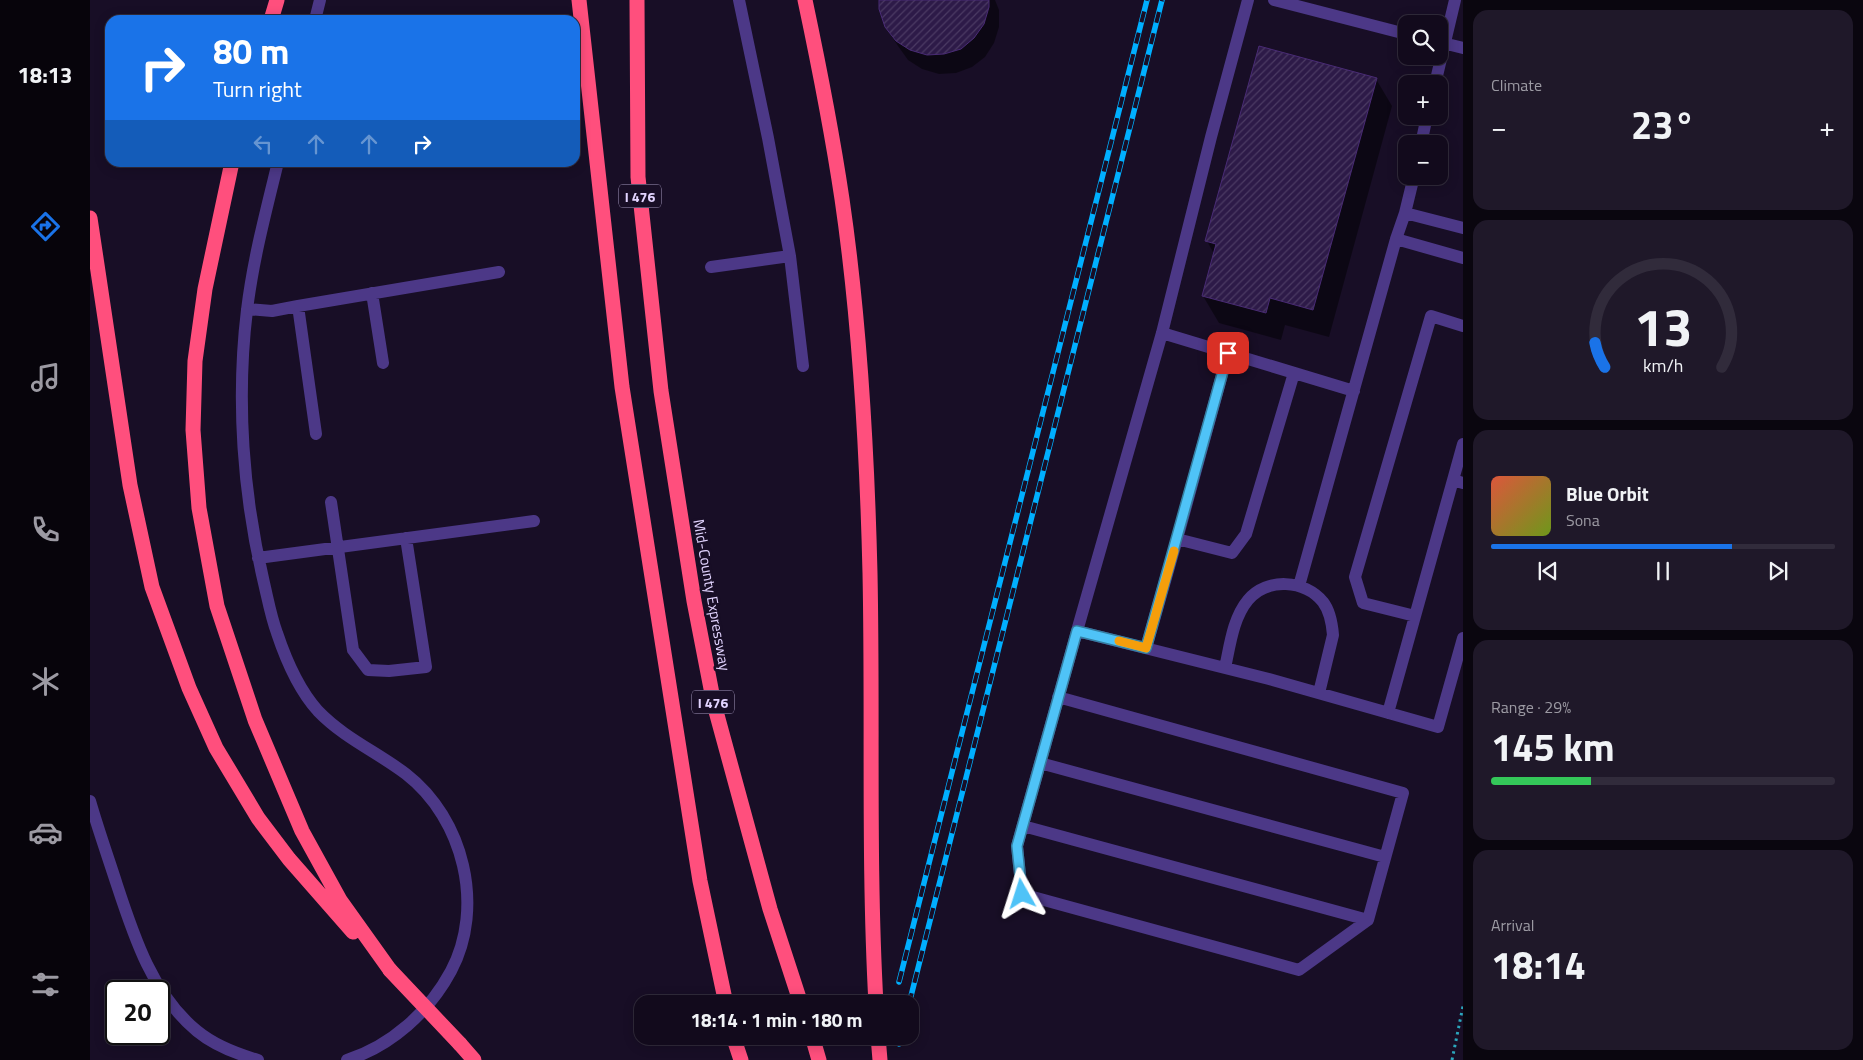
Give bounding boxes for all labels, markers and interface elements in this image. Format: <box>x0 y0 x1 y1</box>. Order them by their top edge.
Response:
map controls <box>1398 15 1448 185</box>
button: search <box>1398 15 1448 65</box>
text: 80 m <box>213 24 289 78</box>
icon: right <box>130 35 195 100</box>
text: 18:13 <box>18 58 72 92</box>
text: Turn right <box>213 72 302 106</box>
text: Climate <box>1491 73 1542 97</box>
button: + <box>1398 75 1448 125</box>
text: 23° <box>1631 96 1695 154</box>
text: − <box>1491 105 1507 148</box>
text: + <box>1819 105 1835 148</box>
icon: left <box>249 130 277 158</box>
icon: ahead <box>302 130 330 158</box>
icon: ahead <box>355 130 383 158</box>
icon: right <box>408 130 436 158</box>
button: − <box>1398 135 1448 185</box>
road number: I 476 <box>619 185 661 208</box>
icon: directions <box>28 209 63 244</box>
text: 13 <box>1634 287 1692 366</box>
pin <box>1207 332 1249 374</box>
icon: arrive <box>1214 339 1242 367</box>
text: km/h <box>1643 352 1683 379</box>
icon: music <box>28 360 63 395</box>
text: Blue Orbit <box>1566 479 1649 508</box>
text: Sona <box>1566 508 1600 532</box>
icon: phone <box>28 512 63 547</box>
street label: Mid-County Expressway <box>687 517 737 673</box>
icon: previous <box>1534 557 1562 585</box>
icon: pause <box>1649 557 1677 585</box>
icon: next <box>1764 557 1792 585</box>
icon: climate <box>28 664 63 699</box>
road number: I 476 <box>692 690 734 714</box>
text: Range · 29% <box>1491 695 1571 719</box>
text: 145 km <box>1491 718 1615 776</box>
icon: car <box>28 815 63 850</box>
position arrow <box>995 867 1047 919</box>
text: Arrival <box>1491 913 1534 937</box>
text: 18:14 <box>1491 936 1586 994</box>
icon: filters <box>28 967 63 1002</box>
speed limit sign: 20 <box>105 980 170 1045</box>
text: 18:14 · 1 min · 180 m <box>690 1005 863 1034</box>

